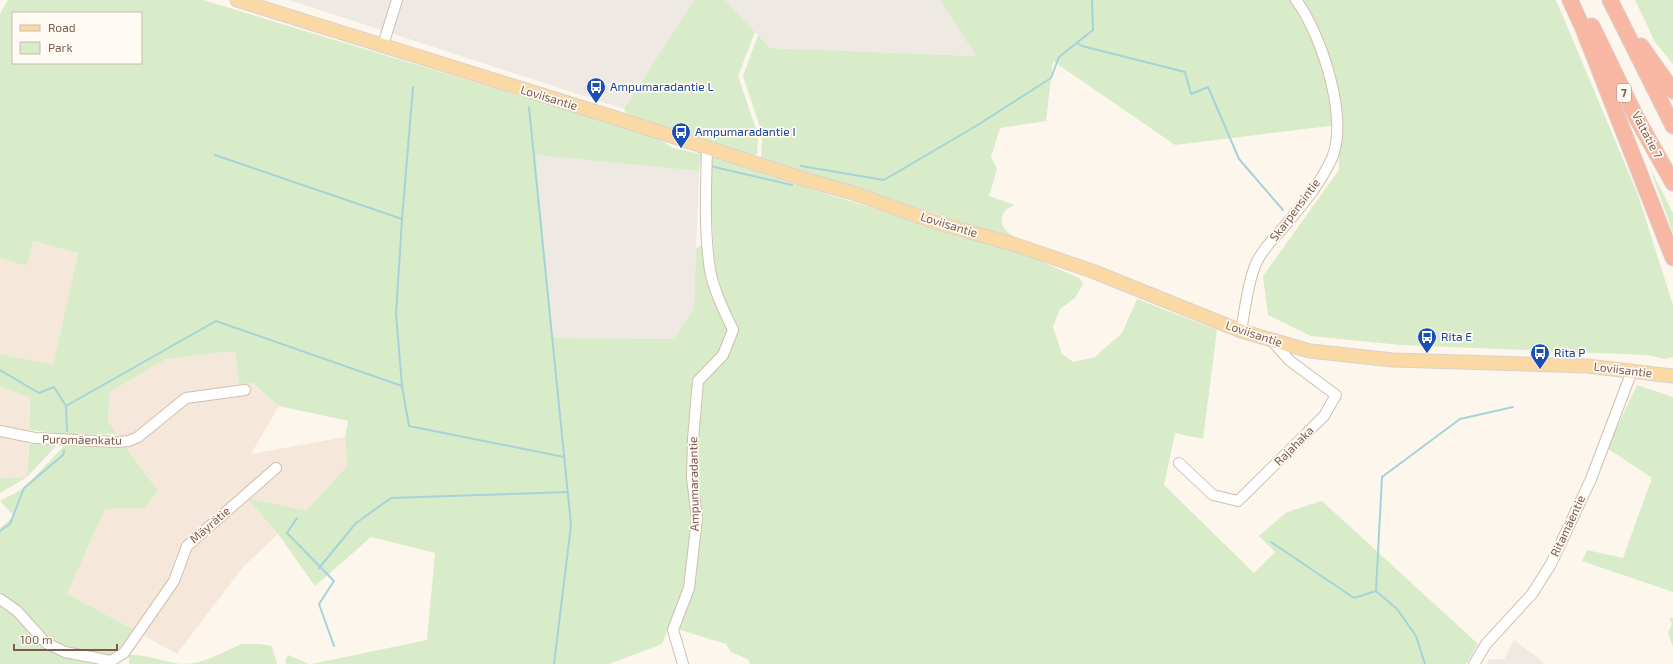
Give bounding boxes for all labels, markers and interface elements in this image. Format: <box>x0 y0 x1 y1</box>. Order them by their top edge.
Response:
legend <box>12 12 142 64</box>
text: Road <box>48 20 76 34</box>
text: Park <box>48 40 73 54</box>
bus stop icon: Ampumaradantie L <box>585 76 607 104</box>
place label: Ampumaradantie L <box>610 79 714 93</box>
street label: Loviisantie <box>519 82 579 112</box>
road number: 7 <box>1617 84 1631 102</box>
street label: Valtatie 7 <box>1630 109 1666 160</box>
bus stop icon: Ampumaradantie I <box>670 121 692 149</box>
place label: Ampumaradantie I <box>695 124 796 138</box>
street label: Skarpensintie <box>1266 175 1322 243</box>
street label: Loviisantie <box>919 209 979 239</box>
street label: Loviisantie <box>1224 317 1284 349</box>
bus stop icon: Rita E <box>1416 326 1438 354</box>
place label: Rita E <box>1441 329 1472 343</box>
bus stop icon: Rita P <box>1529 342 1551 370</box>
place label: Rita P <box>1554 345 1585 359</box>
street label: Loviisantie <box>1593 358 1653 380</box>
street label: Rajahaka <box>1271 423 1317 469</box>
street label: Puromäenkatu <box>42 431 122 447</box>
street label: Ampumaradantie <box>685 437 701 531</box>
street label: Ritamäentie <box>1547 493 1587 558</box>
street label: Mäyrätie <box>186 503 232 546</box>
scale bar <box>14 626 117 652</box>
text: 100 m <box>20 632 52 646</box>

